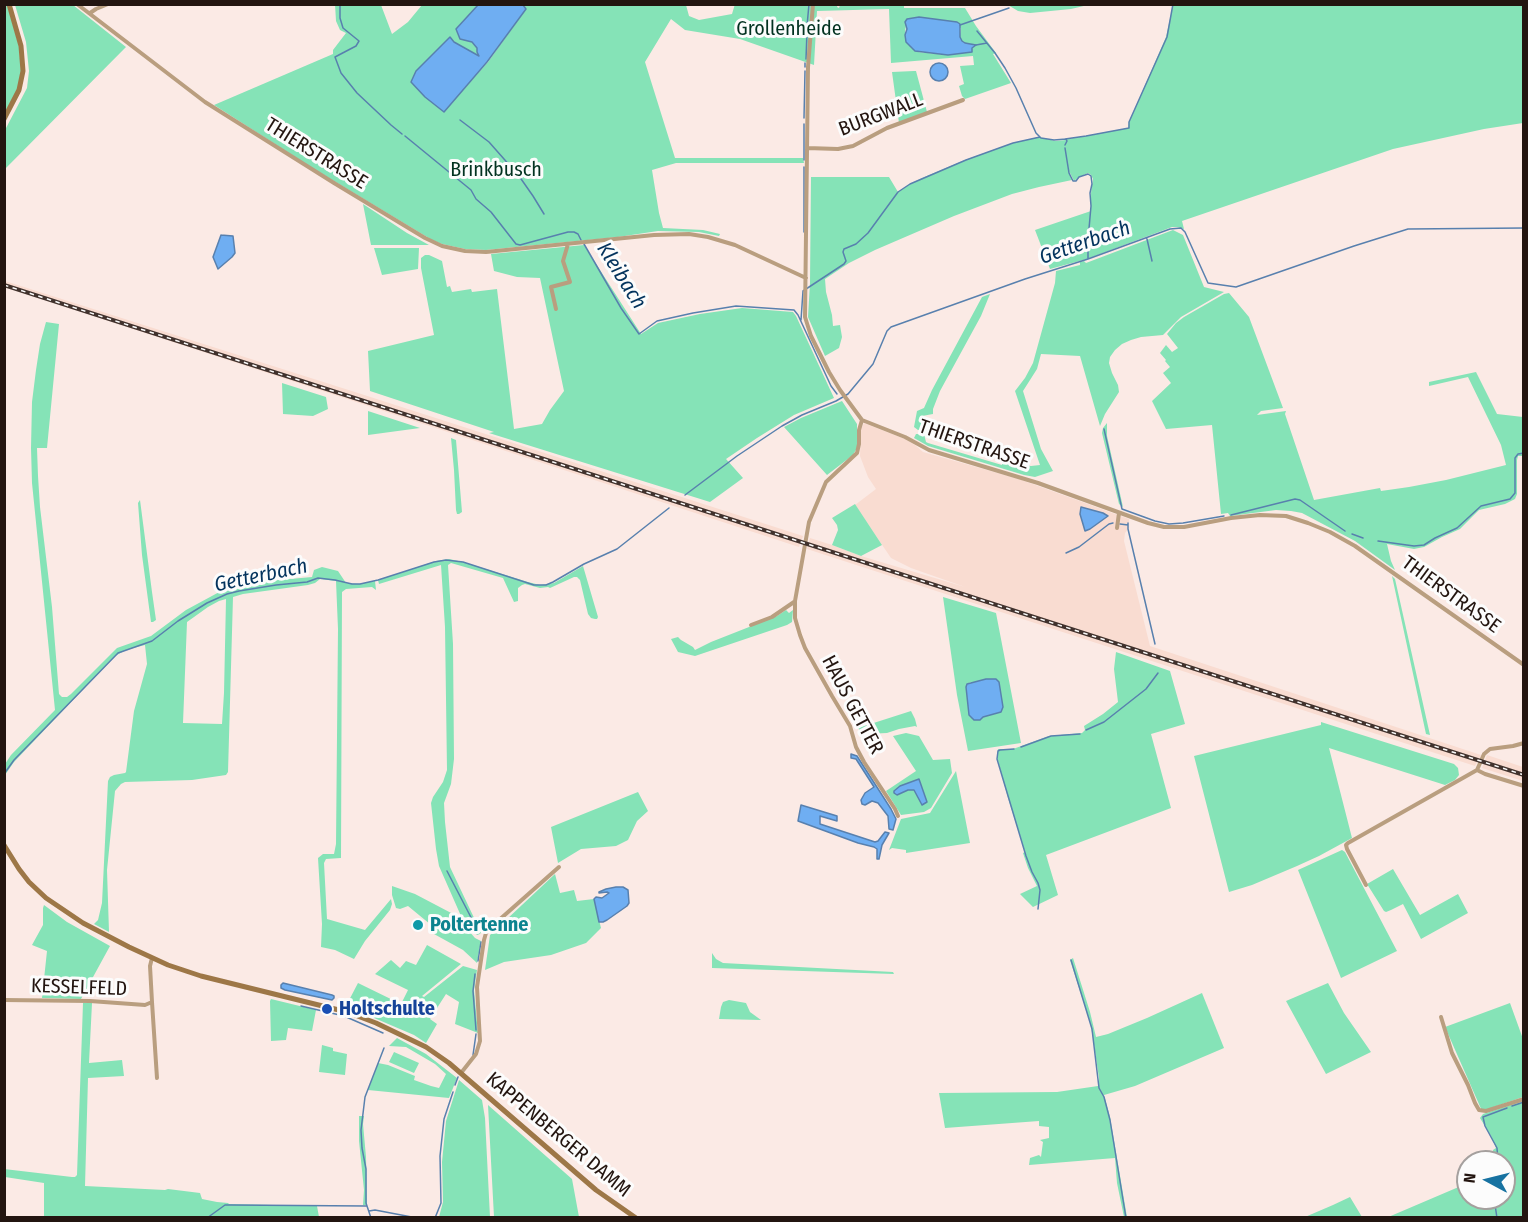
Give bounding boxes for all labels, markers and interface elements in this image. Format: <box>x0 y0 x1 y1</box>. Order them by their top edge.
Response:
park label: Grollenheide <box>736 17 842 41</box>
street label: BURGWALL <box>836 88 926 142</box>
street label: THIERSTRASSE <box>260 113 372 195</box>
park label: Brinkbusch <box>450 158 542 182</box>
water label: Getterbach <box>1036 216 1134 270</box>
water label: Kleibach <box>591 238 651 314</box>
street label: THIERSTRASSE <box>915 415 1033 475</box>
street label: THIERSTRASSE <box>1397 551 1505 639</box>
water label: Getterbach <box>212 554 310 598</box>
street label: HAUS GETTER <box>816 652 888 758</box>
place label: Poltertenne <box>430 913 528 937</box>
marker: Poltertenne <box>411 918 425 932</box>
street label: KESSELFELD <box>31 974 127 1002</box>
place label: Holtschulte <box>339 997 435 1021</box>
marker: Holtschulte <box>320 1002 334 1016</box>
street label: KAPPENBERGER DAMM <box>481 1068 635 1202</box>
north arrow <box>1456 1150 1516 1210</box>
text: N <box>1460 1172 1480 1184</box>

